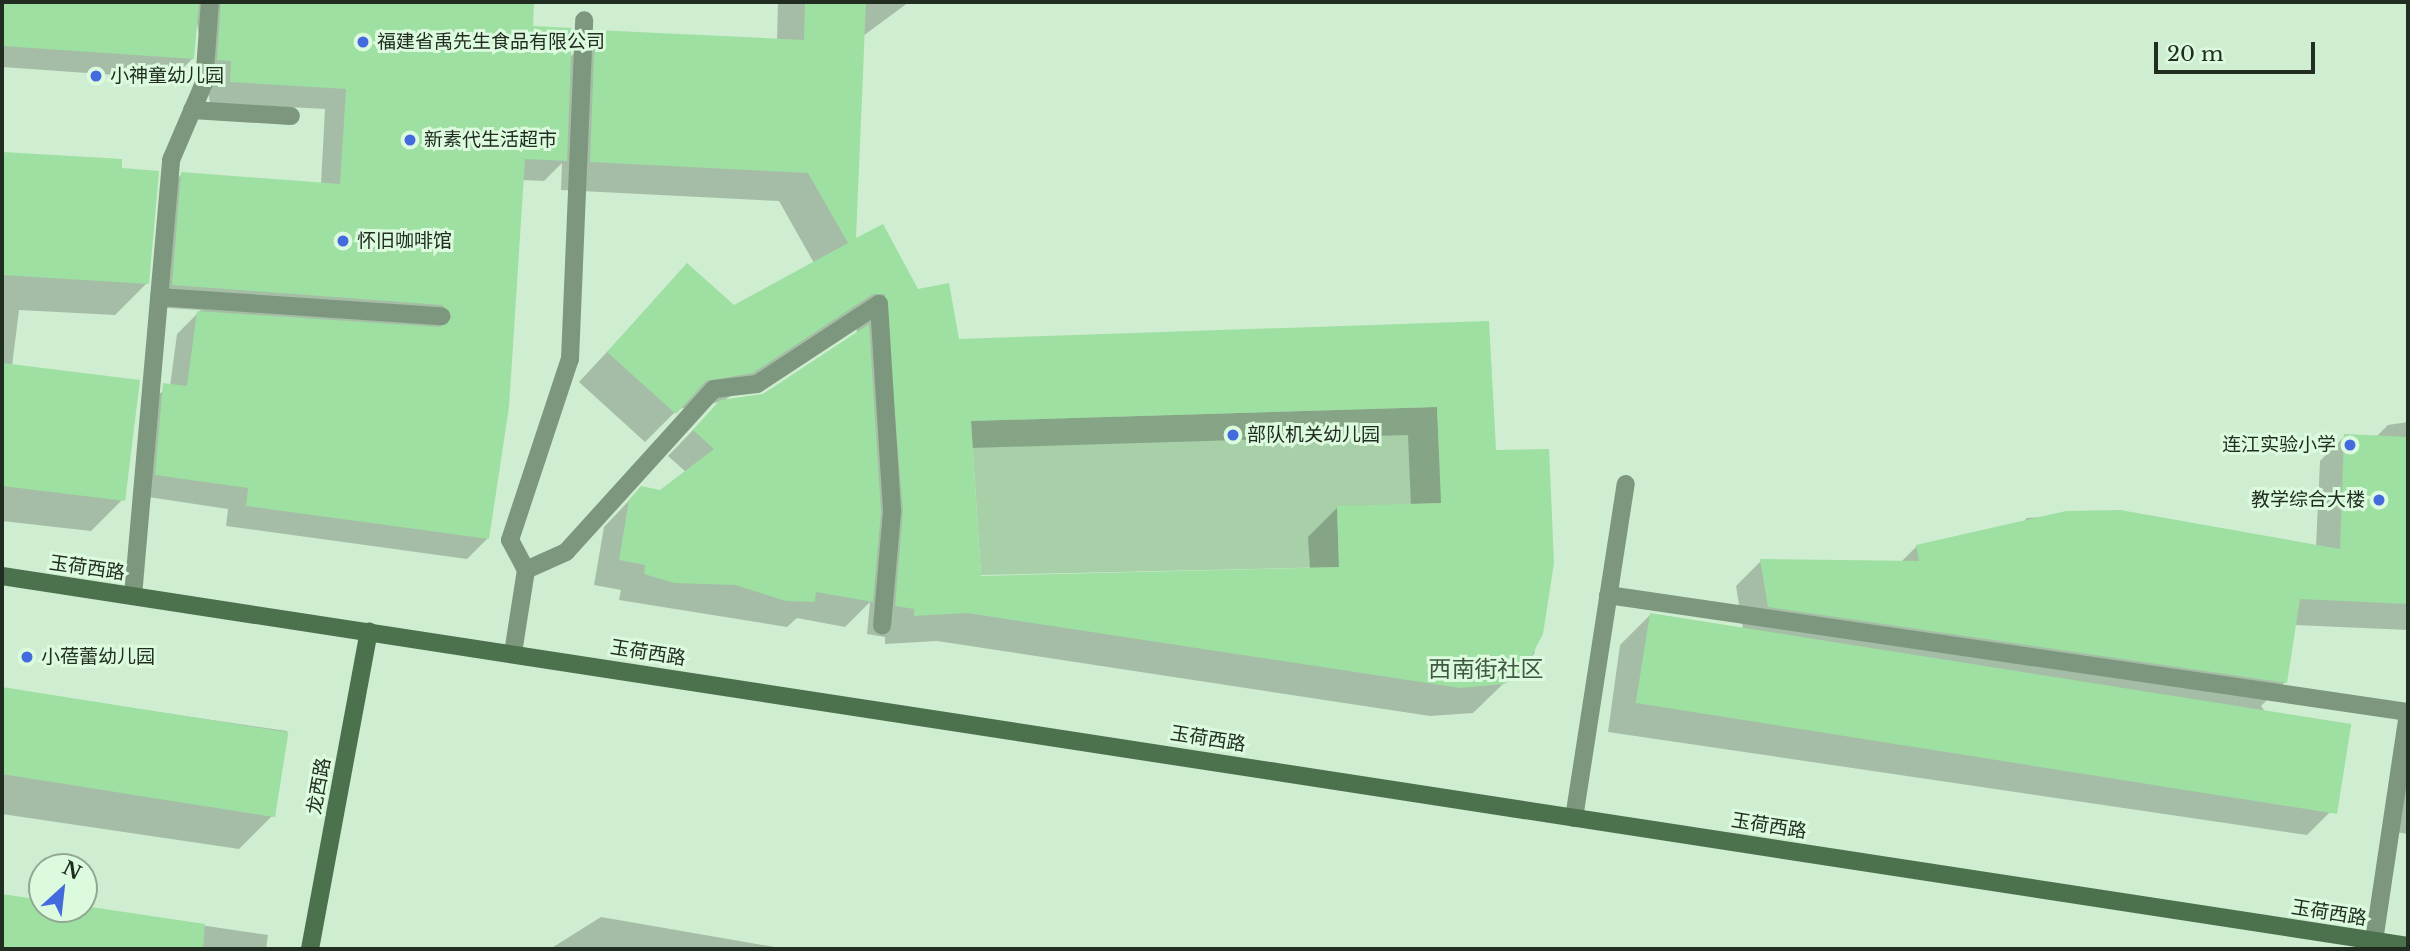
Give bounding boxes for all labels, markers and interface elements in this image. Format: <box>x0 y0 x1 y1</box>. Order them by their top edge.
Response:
scale bar <box>2158 28 2319 72</box>
place label: 福建省禹先生食品有限公司 <box>377 31 605 53</box>
marker: 福建省禹先生食品有限公司 <box>355 34 371 50</box>
text: 20 m <box>2167 41 2224 67</box>
place label: 小神童幼儿园 <box>110 65 224 87</box>
marker: 小神童幼儿园 <box>88 68 104 84</box>
place label: 新素代生活超市 <box>424 129 557 151</box>
marker: 新素代生活超市 <box>402 132 418 148</box>
place label: 怀旧咖啡馆 <box>357 230 452 252</box>
marker: 怀旧咖啡馆 <box>335 233 351 249</box>
place label: 部队机关幼儿园 <box>1247 424 1380 446</box>
marker: 部队机关幼儿园 <box>1225 427 1241 443</box>
place label: 连江实验小学 <box>2222 434 2336 456</box>
marker: 连江实验小学 <box>2342 437 2358 453</box>
place label: 教学综合大楼 <box>2251 489 2365 511</box>
marker: 教学综合大楼 <box>2371 492 2387 508</box>
street label: 玉荷西路 <box>48 551 126 585</box>
street label: 玉荷西路 <box>609 636 687 670</box>
place label: 小蓓蕾幼儿园 <box>41 646 155 668</box>
marker: 小蓓蕾幼儿园 <box>19 649 35 665</box>
district label: 西南街社区 <box>1429 655 1543 683</box>
street label: 玉荷西路 <box>1169 722 1247 756</box>
street label: 龙西路 <box>303 756 335 816</box>
street label: 玉荷西路 <box>1730 809 1808 843</box>
north arrow <box>28 853 98 923</box>
text: N <box>59 856 85 885</box>
street label: 玉荷西路 <box>2290 896 2368 930</box>

